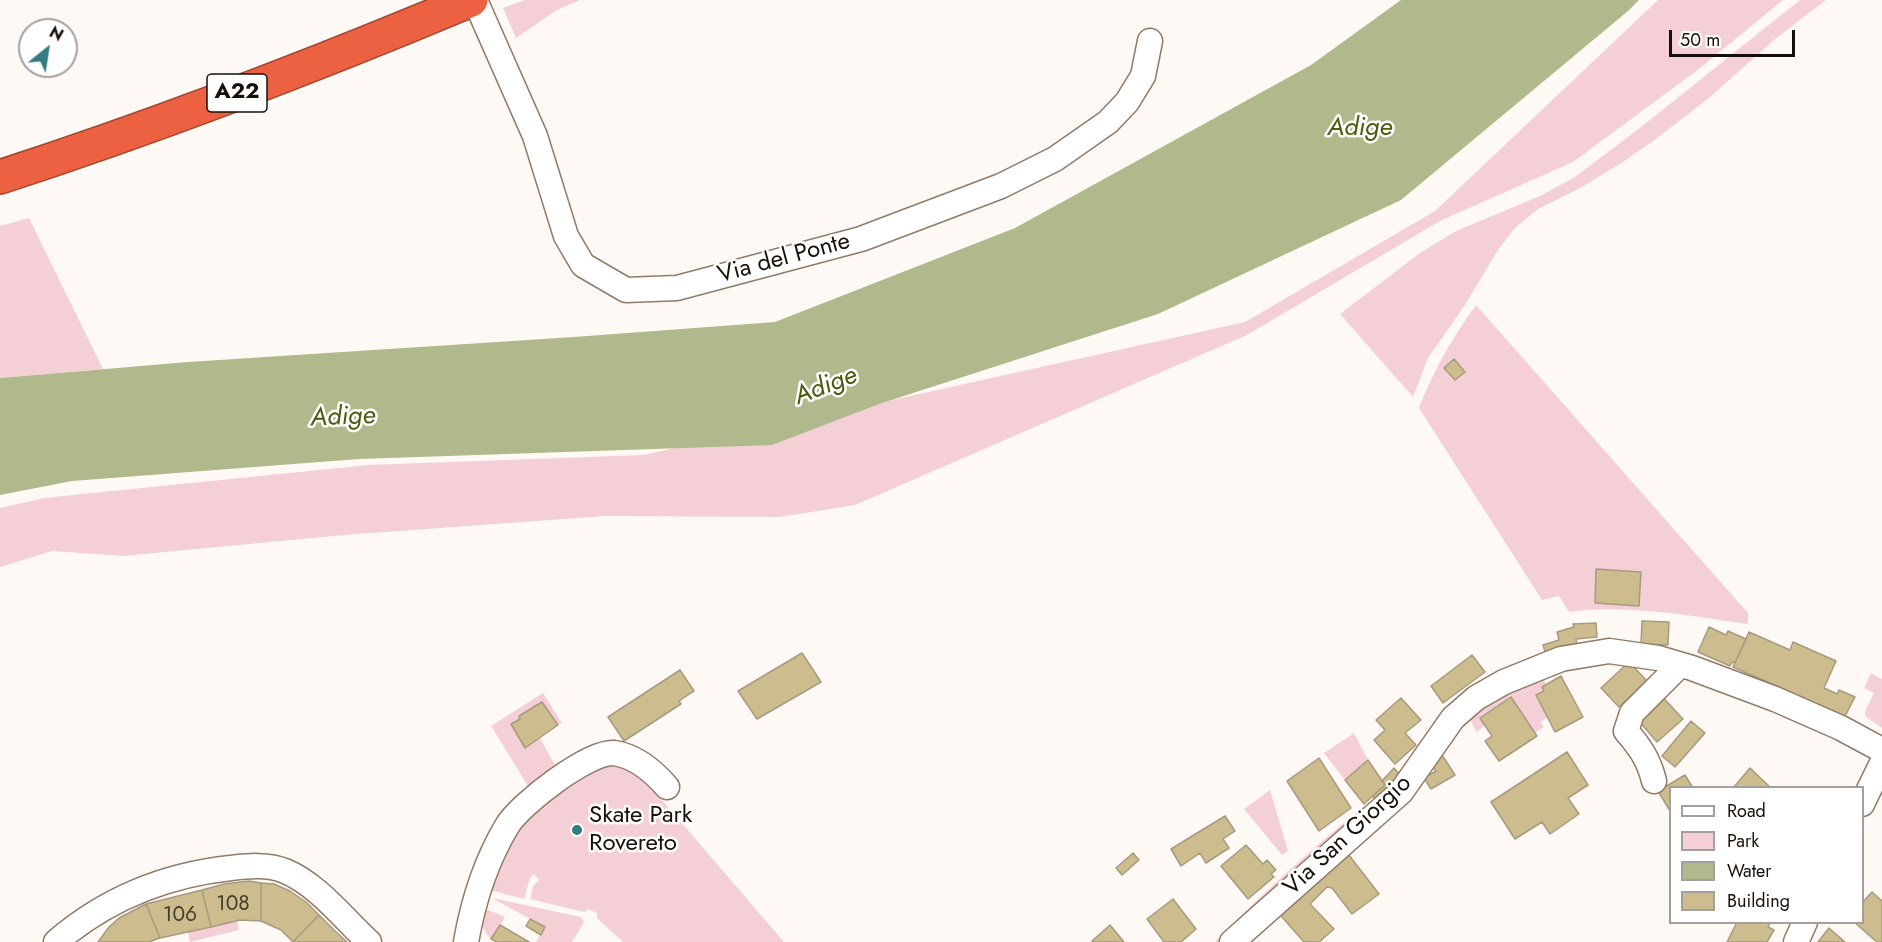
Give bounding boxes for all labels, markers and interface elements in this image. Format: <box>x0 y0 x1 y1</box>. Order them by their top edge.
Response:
north arrow <box>18 18 78 78</box>
scale bar <box>1672 18 1798 56</box>
text: N <box>45 21 68 47</box>
text: 50 m <box>1680 27 1720 53</box>
road number: A22 <box>207 74 267 112</box>
water label: Adige <box>1328 113 1392 145</box>
street label: Via del Ponte <box>715 228 853 290</box>
water label: Adige <box>790 361 862 413</box>
water label: Adige <box>310 401 376 435</box>
street label: Via San Giorgio <box>1278 769 1418 903</box>
legend <box>1669 786 1864 924</box>
text: Road <box>1727 798 1766 824</box>
place label: Skate Park Rovereto <box>589 802 692 858</box>
marker: Skate Park Rovereto <box>570 823 584 837</box>
text: Park <box>1727 828 1759 854</box>
text: Water <box>1727 858 1771 884</box>
text: Building <box>1727 888 1790 914</box>
house number: 108 <box>216 892 250 918</box>
house number: 106 <box>163 903 197 929</box>

